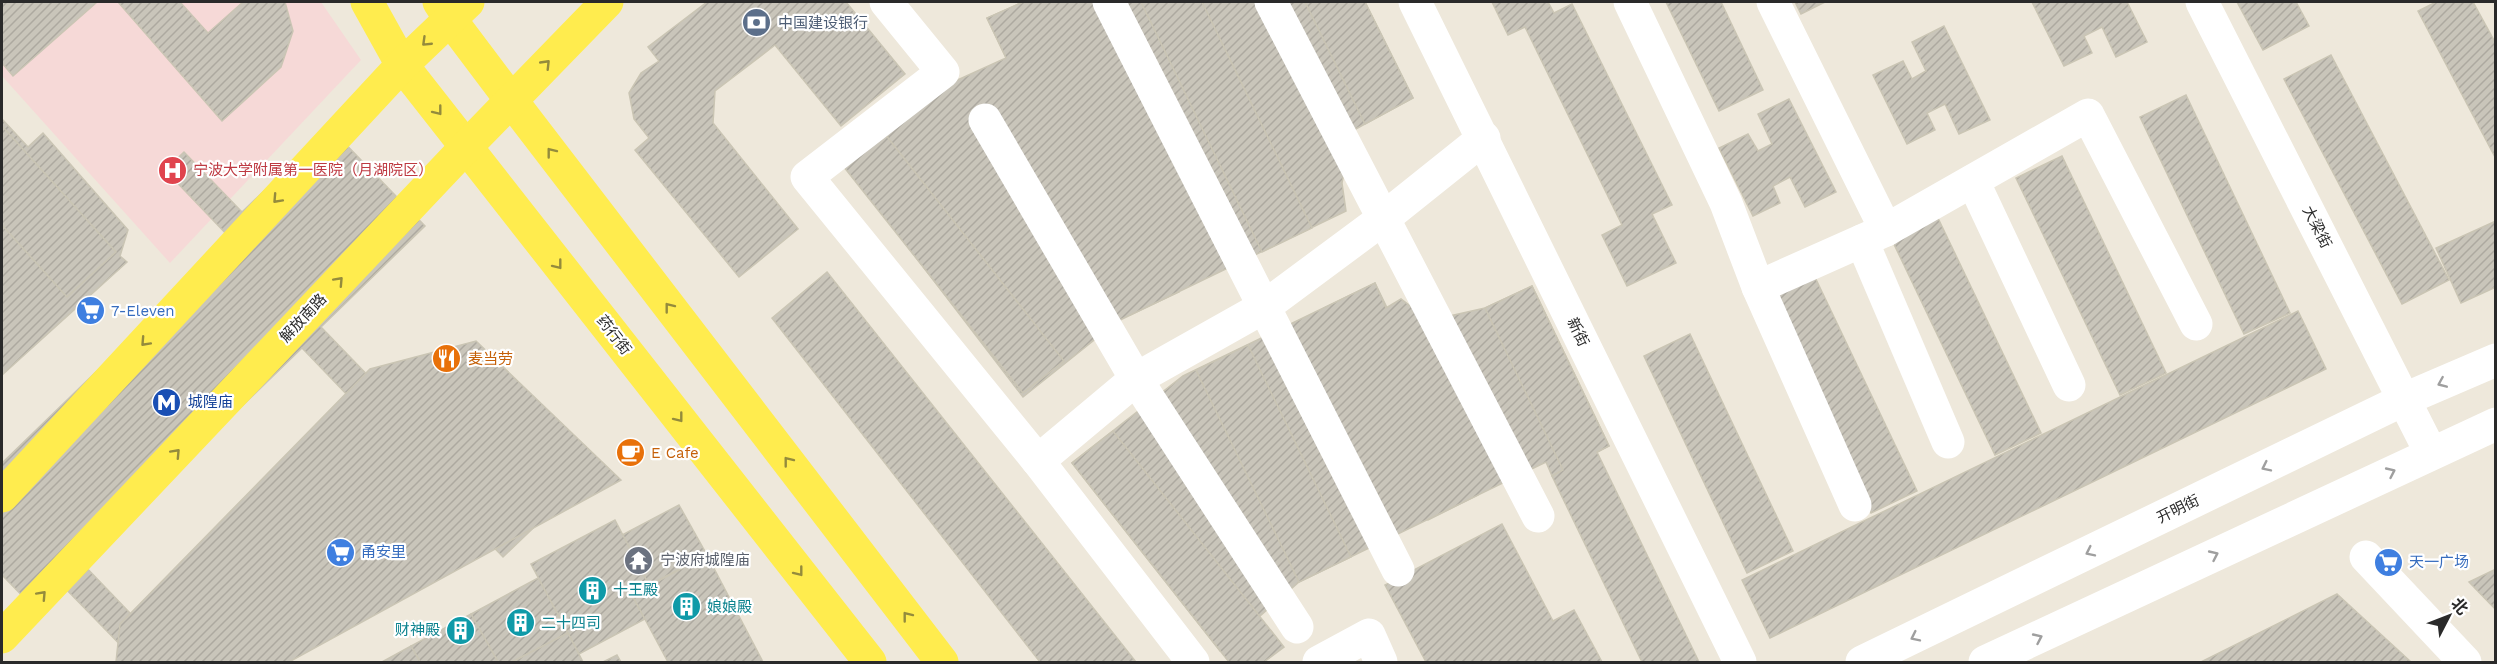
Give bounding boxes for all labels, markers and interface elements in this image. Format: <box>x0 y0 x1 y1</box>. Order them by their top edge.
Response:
bank icon: 中国建设银行 <box>741 7 773 39</box>
place label: 中国建设银行 <box>778 14 868 32</box>
one-way arrow <box>422 35 433 46</box>
one-way arrow <box>539 60 550 71</box>
one-way arrow <box>431 105 442 116</box>
one-way arrow <box>547 148 558 159</box>
hospital icon: 宁波大学附属第一医院（月湖院区） <box>156 154 188 186</box>
place label: 宁波大学附属第一医院（月湖院区） <box>193 161 433 179</box>
one-way arrow <box>274 192 285 203</box>
street label: 大梁街 <box>2299 203 2335 251</box>
one-way arrow <box>551 258 562 269</box>
one-way arrow <box>332 277 343 287</box>
street label: 解放南路 <box>276 290 330 346</box>
supermarket icon: 7-Eleven <box>74 295 106 327</box>
place label: 7-Eleven <box>111 302 175 320</box>
one-way arrow <box>666 302 677 313</box>
street label: 药行街 <box>593 312 635 358</box>
street label: 新街 <box>1563 315 1593 349</box>
one-way arrow <box>141 336 152 346</box>
restaurant icon: 麦当劳 <box>431 343 463 375</box>
place label: 麦当劳 <box>468 350 513 368</box>
one-way arrow <box>2437 376 2448 388</box>
metro station icon: 城隍庙 <box>151 386 183 418</box>
place label: 城隍庙 <box>188 393 233 411</box>
one-way arrow <box>671 412 682 423</box>
cafe icon: E Cafe <box>614 437 646 469</box>
place label: E Cafe <box>651 444 699 462</box>
one-way arrow <box>169 449 180 460</box>
one-way arrow <box>784 457 795 468</box>
one-way arrow <box>2261 459 2272 471</box>
one-way arrow <box>2384 467 2395 479</box>
street label: 开明街 <box>2154 491 2202 527</box>
supermarket icon: 甬安里 <box>324 536 356 568</box>
place label: 甬安里 <box>361 543 406 561</box>
temple icon: 宁波府城隍庙 <box>623 544 655 576</box>
one-way arrow <box>2086 544 2097 556</box>
supermarket icon: 天一广场 <box>2372 546 2404 578</box>
one-way arrow <box>2208 550 2219 562</box>
place label: 宁波府城隍庙 <box>660 551 750 569</box>
place label: 天一广场 <box>2409 553 2469 571</box>
one-way arrow <box>791 565 802 576</box>
building icon: 十王殿 <box>576 574 608 606</box>
place label: 十王殿 <box>613 581 658 599</box>
north arrow <box>2419 586 2479 646</box>
one-way arrow <box>35 591 46 602</box>
building icon: 娘娘殿 <box>670 591 702 623</box>
text: 北 <box>2447 594 2472 619</box>
place label: 娘娘殿 <box>707 598 752 616</box>
building icon: 二十四司 <box>504 607 536 639</box>
one-way arrow <box>903 612 914 623</box>
building icon: 财神殿 <box>445 614 477 646</box>
place label: 二十四司 <box>541 614 601 632</box>
place label: 财神殿 <box>395 621 440 639</box>
one-way arrow <box>1910 629 1921 641</box>
one-way arrow <box>2031 633 2042 645</box>

